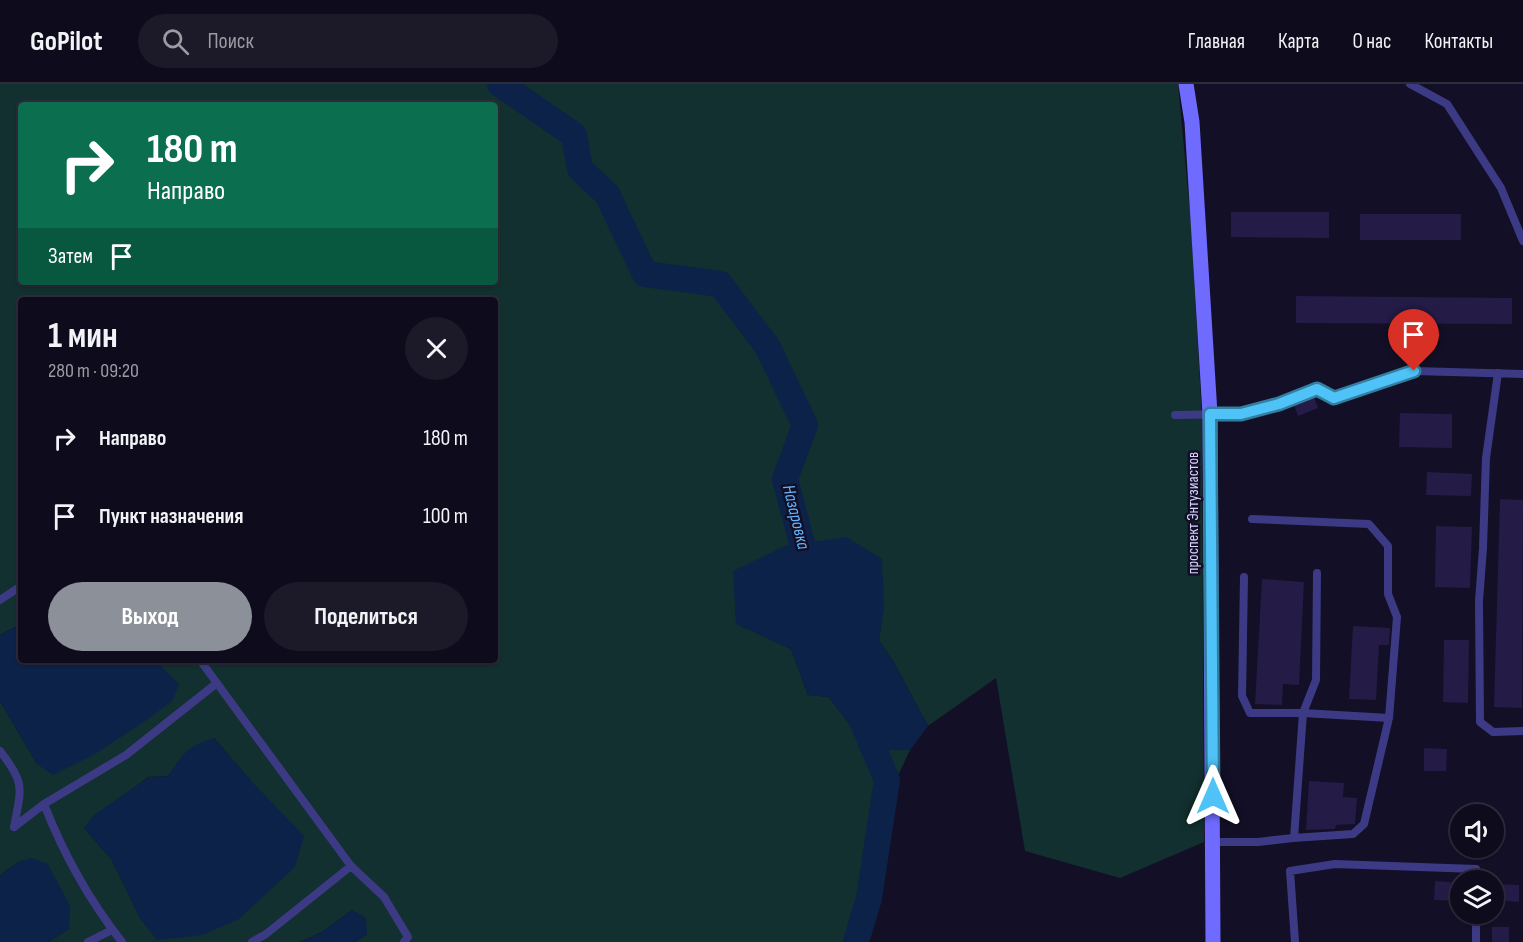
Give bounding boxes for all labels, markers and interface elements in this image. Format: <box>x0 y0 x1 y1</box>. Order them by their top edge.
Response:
search box <box>138 14 558 68</box>
text: GoPilot <box>30 25 102 58</box>
icon: search <box>159 25 192 58</box>
text: Поиск <box>207 28 254 55</box>
text: Главная <box>1188 29 1245 54</box>
text: Карта <box>1278 29 1319 54</box>
text: О нас <box>1352 29 1391 54</box>
text: Контакты <box>1424 29 1493 54</box>
text: 180 m <box>147 124 238 175</box>
icon: right <box>48 126 126 204</box>
text: Направо <box>147 175 225 207</box>
icon: arrive <box>105 240 138 273</box>
text: Затем <box>48 243 93 270</box>
pin <box>1388 309 1439 371</box>
text: 1 мин <box>48 315 118 358</box>
button: close <box>405 317 468 380</box>
icon: arrive <box>1397 318 1430 351</box>
text: 280 m · 09:20 <box>48 359 139 383</box>
icon: right <box>48 422 81 455</box>
text: Направо <box>99 425 166 452</box>
text: 180 m <box>423 425 468 452</box>
street label: проспект Энтузиастов <box>1184 452 1203 574</box>
water label: Назаровка <box>778 483 814 552</box>
icon: arrive <box>48 500 81 533</box>
text: Пункт назначения <box>99 503 243 530</box>
text: 100 m <box>423 503 468 530</box>
button: Выход <box>48 582 252 651</box>
button: Поделиться <box>264 582 468 651</box>
position arrow <box>1181 764 1245 828</box>
map controls <box>1450 804 1504 924</box>
button: sound <box>1450 804 1504 858</box>
button: layers <box>1450 870 1504 924</box>

